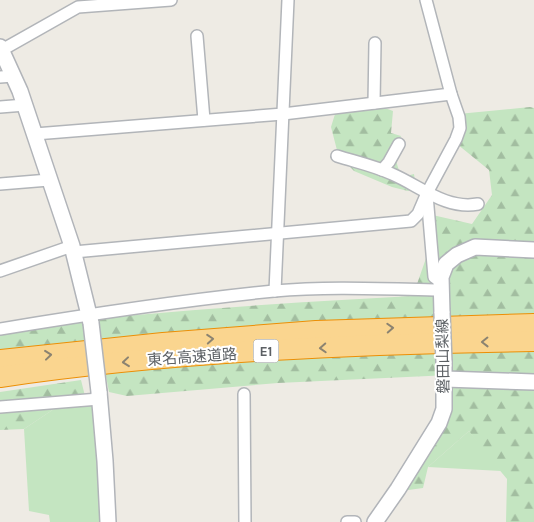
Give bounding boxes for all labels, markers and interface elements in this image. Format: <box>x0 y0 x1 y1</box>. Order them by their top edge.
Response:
street label: 磐田山梨線 <box>433 318 453 394</box>
one-way arrow <box>386 322 394 333</box>
one-way arrow <box>206 334 214 345</box>
one-way arrow <box>481 337 489 347</box>
road number: E1 <box>254 340 278 362</box>
one-way arrow <box>319 342 327 353</box>
street label: 東名高速道路 <box>146 345 238 369</box>
one-way arrow <box>45 349 53 360</box>
one-way arrow <box>122 356 130 367</box>

